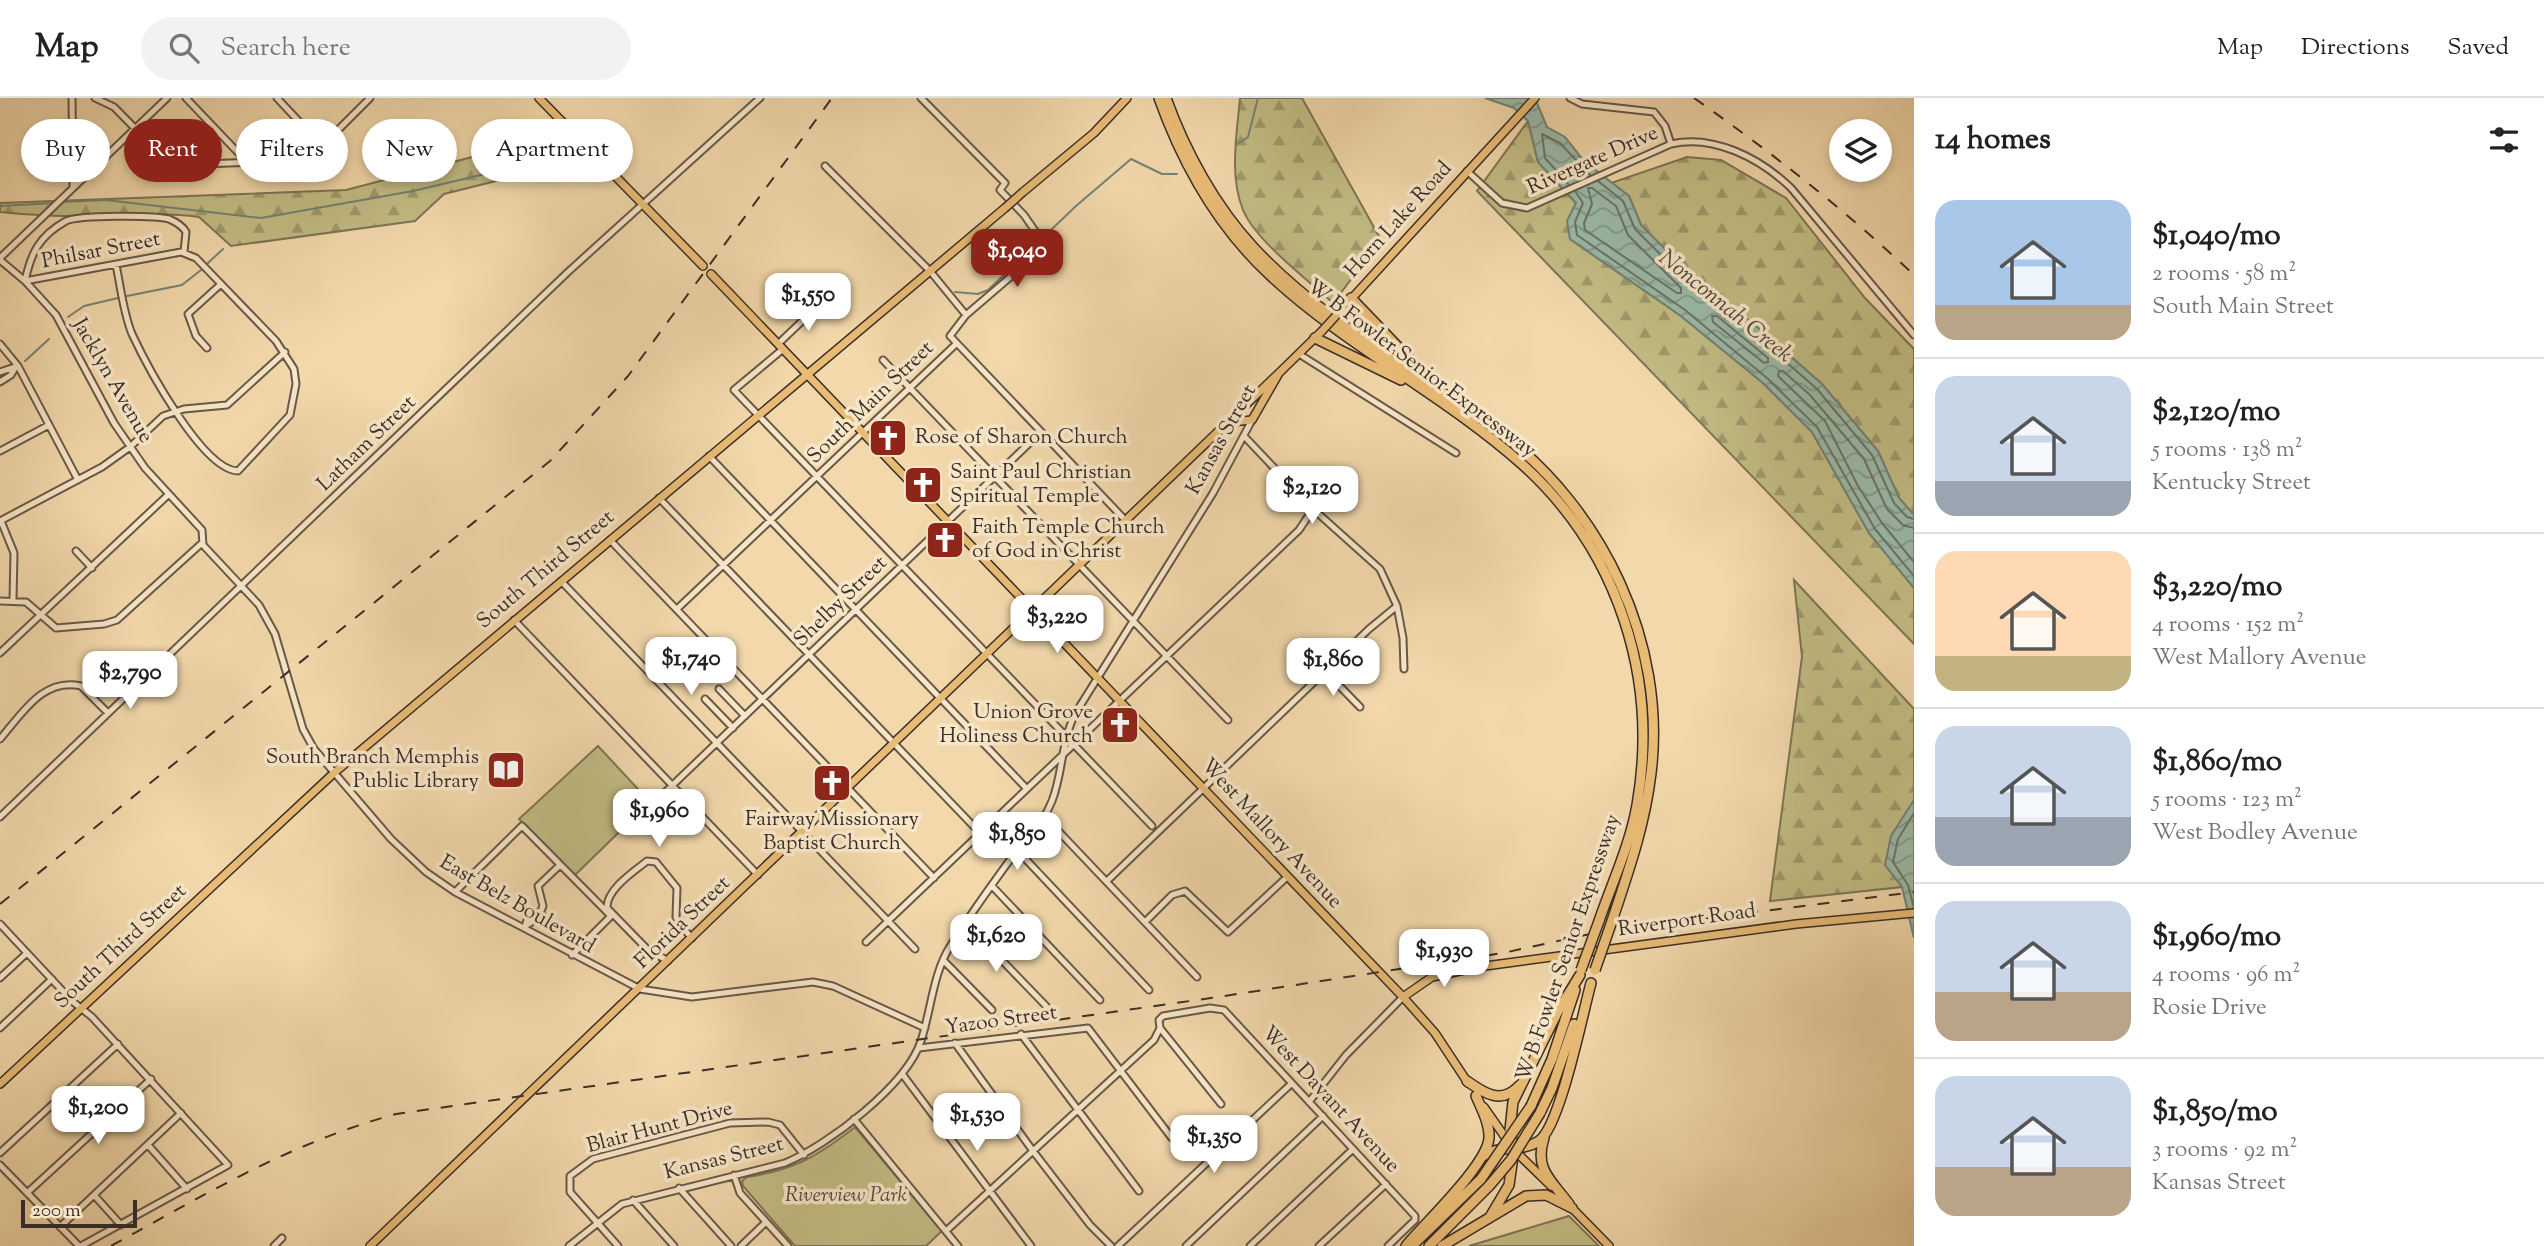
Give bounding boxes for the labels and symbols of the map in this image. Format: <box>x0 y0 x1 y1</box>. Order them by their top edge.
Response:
street label: Rivergate Drive <box>1523 119 1663 203</box>
street label: Horn Lake Road <box>1338 155 1460 285</box>
street label: Philsar Street <box>39 225 163 277</box>
pin: $1,040 <box>960 230 1074 289</box>
water label: Nonconnah Creek <box>1651 243 1799 371</box>
street label: W B Fowler Senior Expressway <box>1300 273 1543 466</box>
pin: $1,550 <box>751 274 865 333</box>
street label: Jacklyn Avenue <box>64 312 160 449</box>
street label: South Main Street <box>801 335 941 471</box>
street label: Kansas Street <box>1179 379 1265 501</box>
street label: Latham Street <box>311 389 423 499</box>
church icon: Rose of Sharon Church <box>867 417 909 459</box>
place label: Rose of Sharon Church <box>915 423 1128 453</box>
place label: Saint Paul Christian Spiritual Temple <box>950 458 1132 512</box>
church icon: Saint Paul Christian Spiritual Temple <box>902 464 944 506</box>
pin: $2,120 <box>1255 466 1369 526</box>
street label: South Third Street <box>471 503 621 637</box>
place label: Faith Temple Church of God in Christ <box>972 513 1165 567</box>
church icon: Faith Temple Church of God in Christ <box>924 519 966 561</box>
street label: Shelby Street <box>787 549 895 655</box>
pin: $3,220 <box>1000 596 1114 655</box>
pin: $1,740 <box>634 638 748 697</box>
pin: $1,860 <box>1276 638 1390 698</box>
pin: $2,790 <box>73 652 187 711</box>
place label: Union Grove Holiness Church <box>939 698 1093 752</box>
church icon: Union Grove Holiness Church <box>1099 704 1141 746</box>
place label: South Branch Memphis Public Library <box>266 743 480 797</box>
library icon: South Branch Memphis Public Library <box>485 749 527 791</box>
street label: West Mallory Avenue <box>1193 752 1349 916</box>
church icon: Fairway Missionary Baptist Church <box>811 762 853 804</box>
pin: $1,960 <box>602 790 716 849</box>
place label: Fairway Missionary Baptist Church <box>745 805 920 859</box>
street label: W B Fowler Senior Expressway <box>1509 810 1629 1086</box>
pin: $1,850 <box>960 812 1074 872</box>
street label: East Belz Boulevard <box>434 848 601 962</box>
street label: Florida Street <box>628 870 738 976</box>
street label: South Third Street <box>48 878 194 1016</box>
street label: Riverport Road <box>1616 896 1758 946</box>
pin: $1,620 <box>939 914 1053 974</box>
pin: $1,930 <box>1387 930 1501 989</box>
street label: Yazoo Street <box>943 998 1059 1044</box>
street label: West Davant Avenue <box>1254 1020 1406 1180</box>
pin: $1,200 <box>41 1086 155 1146</box>
street label: Blair Hunt Drive <box>584 1094 736 1162</box>
pin: $1,530 <box>920 1094 1034 1153</box>
pin: $1,350 <box>1157 1116 1271 1175</box>
street label: Kansas Street <box>661 1130 787 1188</box>
park label: Riverview Park <box>785 1181 908 1211</box>
scale bar <box>21 1197 136 1229</box>

